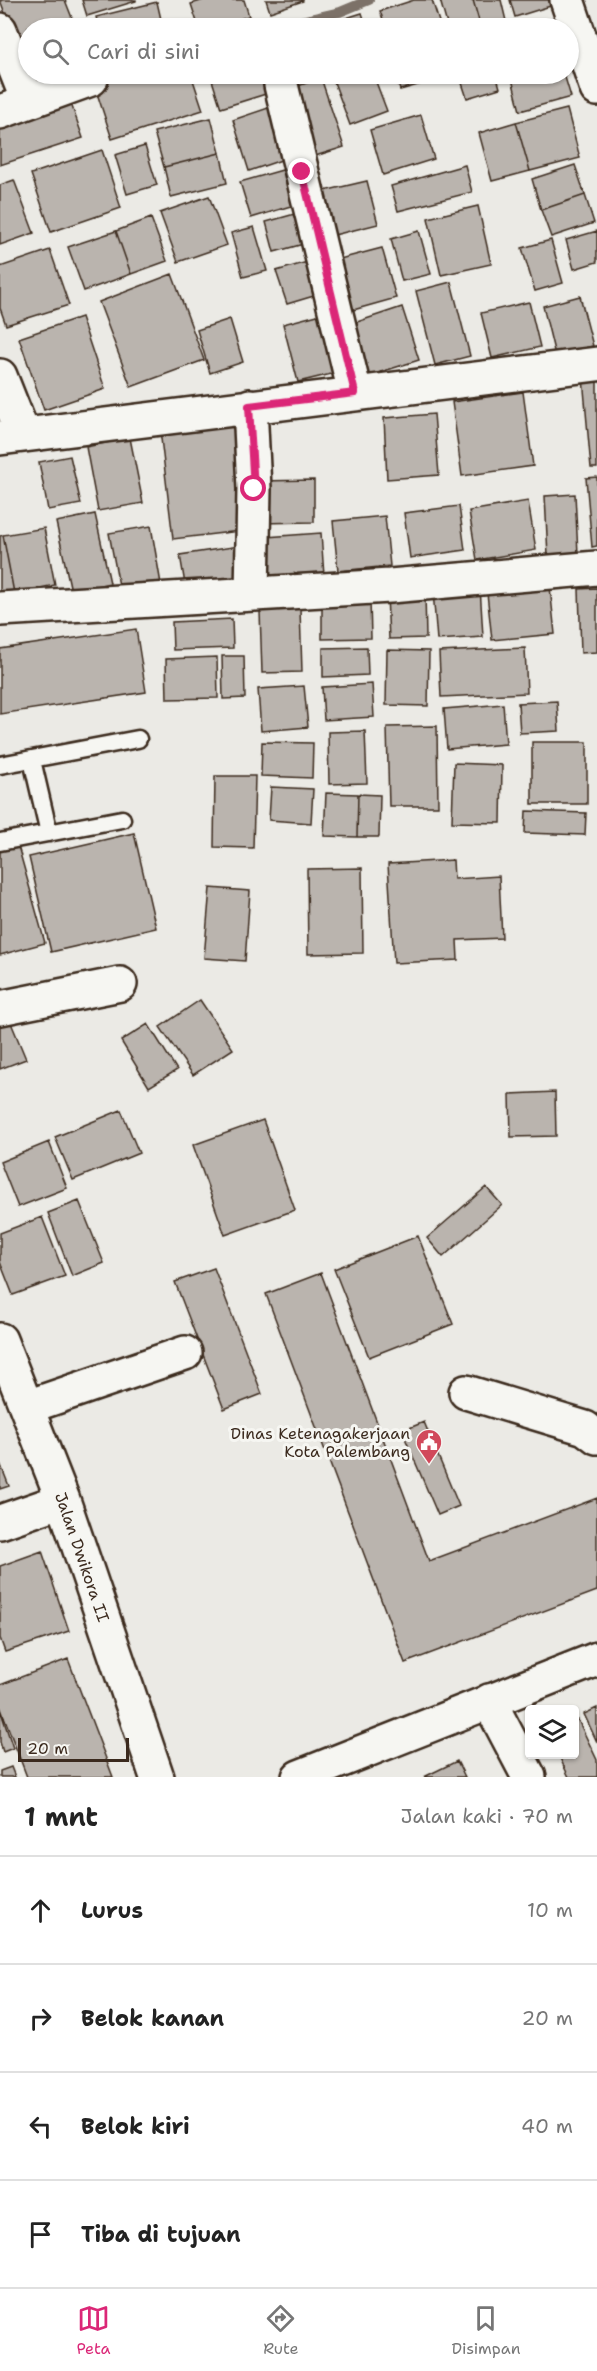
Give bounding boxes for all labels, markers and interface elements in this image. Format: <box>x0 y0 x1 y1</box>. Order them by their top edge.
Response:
search box <box>18 18 579 84</box>
icon: search <box>39 35 72 68</box>
text: Cari di sini <box>87 37 200 66</box>
route end <box>288 158 314 184</box>
route start <box>240 475 266 501</box>
place label: Dinas Ketenagakerjaan Kota Palembang <box>230 1423 410 1462</box>
public building icon: Dinas Ketenagakerjaan Kota Palembang <box>414 1427 444 1465</box>
street label: Jalan Dwikora II <box>50 1489 114 1625</box>
map controls <box>525 1705 579 1759</box>
button: layers <box>525 1705 579 1759</box>
scale bar <box>18 1735 129 1762</box>
text: 20 m <box>27 1738 68 1759</box>
text: 1 mnt <box>24 1799 98 1834</box>
text: Jalan kaki · 70 m <box>401 1803 573 1829</box>
icon: ahead <box>24 1894 57 1927</box>
text: Lurus <box>81 1896 143 1925</box>
text: 10 m <box>527 1897 573 1923</box>
icon: right <box>24 2002 57 2035</box>
text: Belok kanan <box>81 2004 224 2033</box>
text: 20 m <box>522 2005 573 2031</box>
icon: left <box>24 2110 57 2143</box>
text: Belok kiri <box>81 2112 190 2141</box>
text: 40 m <box>521 2113 573 2139</box>
icon: arrive <box>24 2218 57 2251</box>
text: Tiba di tujuan <box>81 2220 241 2249</box>
tab: Peta <box>76 2302 110 2359</box>
tab: Rute <box>263 2302 299 2359</box>
tab: Disimpan <box>451 2302 521 2359</box>

